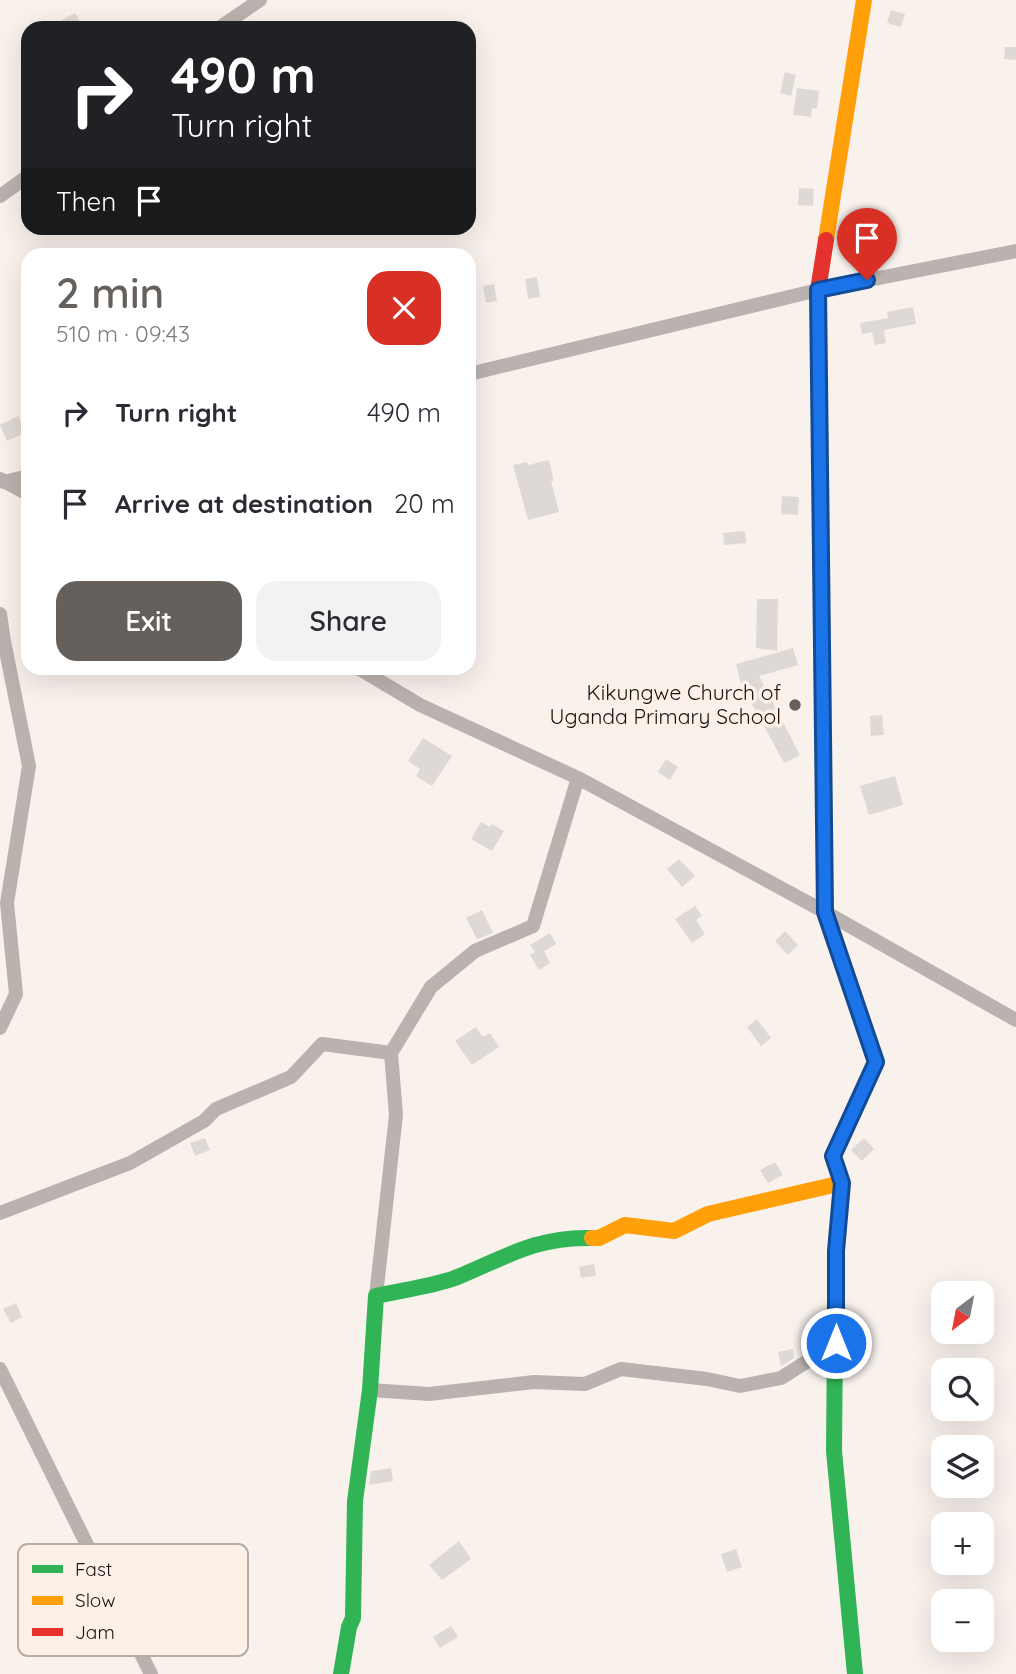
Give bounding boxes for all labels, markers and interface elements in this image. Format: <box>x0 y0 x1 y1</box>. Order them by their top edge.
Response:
text: 490 m <box>171 44 316 105</box>
icon: right <box>56 49 147 140</box>
text: Turn right <box>171 105 312 145</box>
icon: arrive <box>130 182 168 220</box>
text: Then <box>56 185 116 218</box>
pin <box>837 208 897 280</box>
icon: arrive <box>848 219 886 257</box>
text: 2 min <box>56 266 164 319</box>
button: close <box>367 271 441 345</box>
text: 510 m · 09:43 <box>56 319 190 348</box>
icon: right <box>56 394 94 432</box>
text: Turn right <box>115 396 237 429</box>
text: 490 m <box>367 396 441 429</box>
icon: arrive <box>56 485 94 523</box>
text: Arrive at destination <box>115 487 373 520</box>
text: 20 m <box>394 487 455 520</box>
button: Exit <box>56 581 242 661</box>
button: Share <box>256 581 441 661</box>
place label: Kikungwe Church of Uganda Primary School <box>549 679 781 729</box>
marker: Kikungwe Church of Uganda Primary School <box>787 697 803 713</box>
north arrow <box>931 1281 994 1344</box>
map controls <box>931 1281 994 1652</box>
position arrow <box>799 1306 873 1380</box>
button: search <box>931 1358 994 1421</box>
button: layers <box>931 1435 994 1498</box>
button: + <box>931 1512 994 1575</box>
legend <box>18 1544 248 1656</box>
text: Fast <box>75 1557 112 1581</box>
text: Slow <box>75 1588 116 1612</box>
button: − <box>931 1589 994 1652</box>
text: Jam <box>75 1620 115 1644</box>

